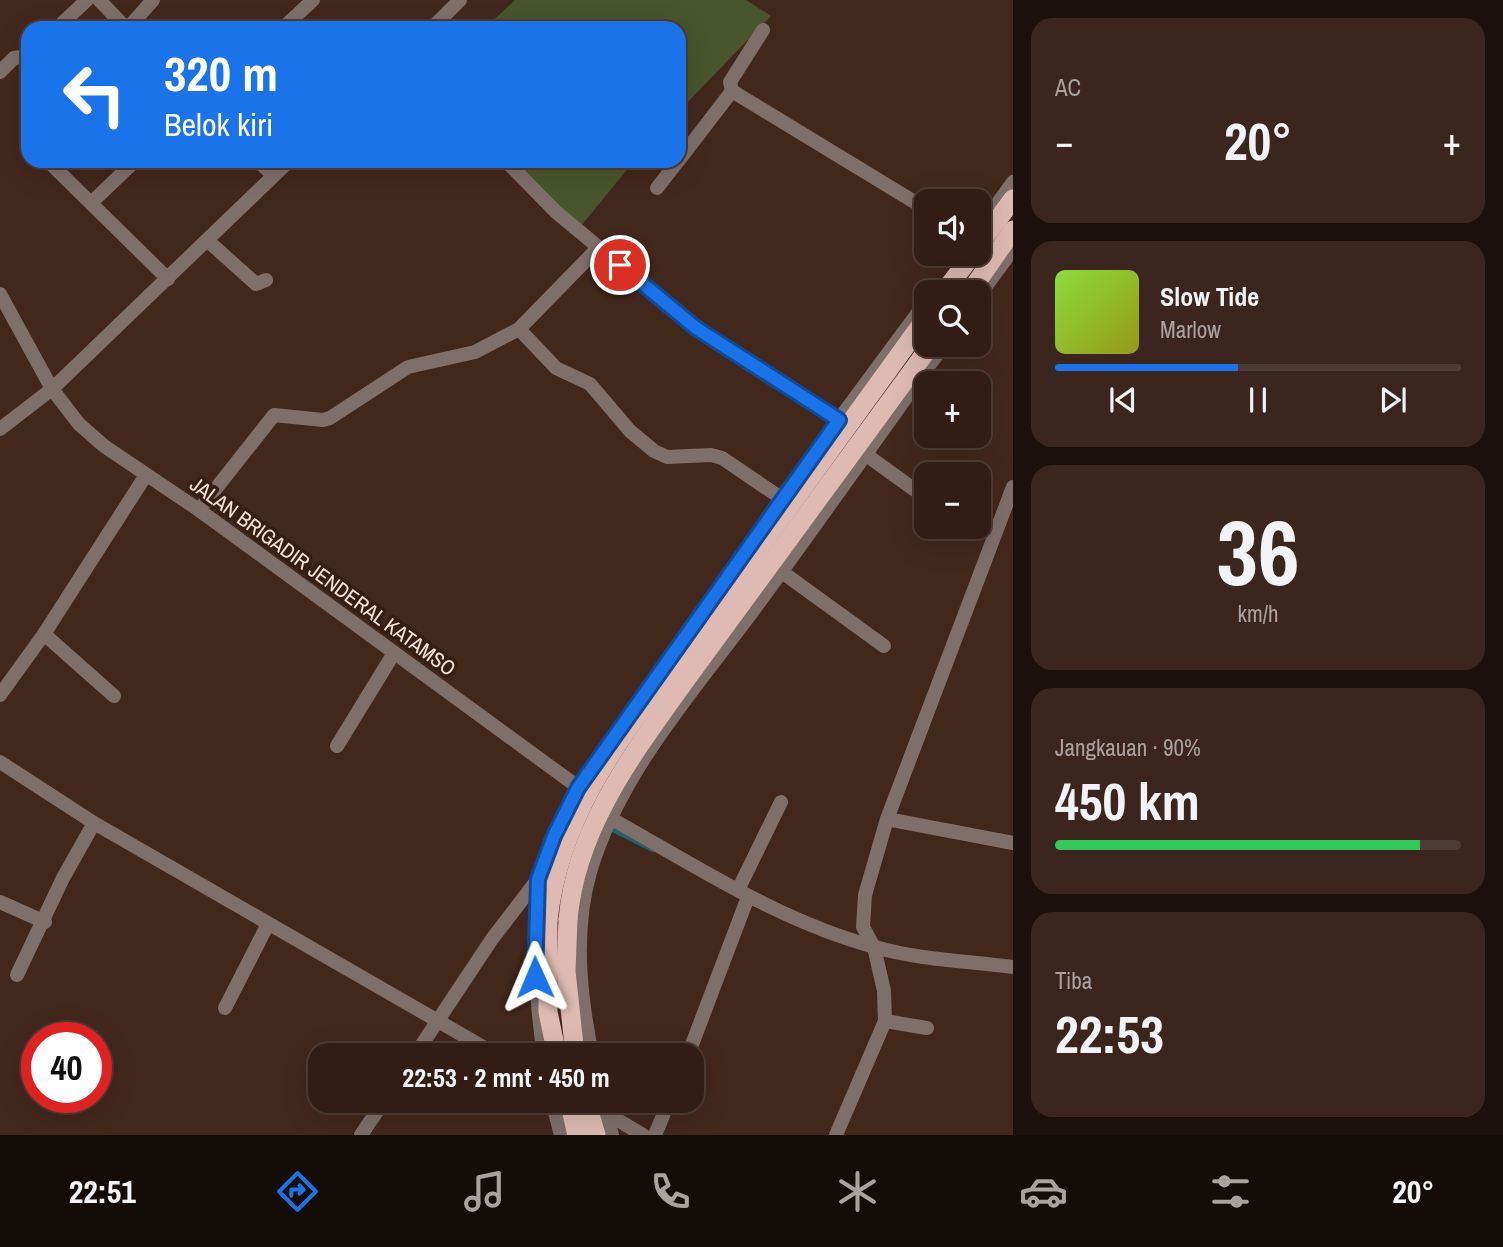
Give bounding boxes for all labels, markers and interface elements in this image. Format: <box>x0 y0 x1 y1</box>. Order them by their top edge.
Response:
text: 320 m <box>164 40 278 106</box>
icon: left <box>49 49 140 140</box>
text: AC <box>1055 72 1081 103</box>
text: Belok kiri <box>164 103 273 146</box>
text: 20° <box>1224 106 1292 176</box>
text: − <box>1055 116 1073 167</box>
text: + <box>1443 116 1461 167</box>
map controls <box>914 189 991 539</box>
button: sound <box>914 189 991 266</box>
pin <box>590 235 650 295</box>
icon: arrive <box>601 246 639 284</box>
text: Slow Tide <box>1160 279 1259 314</box>
button: search <box>914 280 991 357</box>
text: Marlow <box>1160 314 1221 345</box>
button: + <box>914 371 991 448</box>
icon: previous <box>1104 381 1142 419</box>
icon: pause <box>1239 381 1277 419</box>
icon: next <box>1374 381 1412 419</box>
button: − <box>914 462 991 539</box>
street label: JALAN BRIGADIR JENDERAL KATAMSO <box>184 470 462 682</box>
text: 36 <box>1217 491 1300 613</box>
text: km/h <box>1238 598 1278 629</box>
text: Jangkauan · 90% <box>1055 732 1201 763</box>
text: 450 km <box>1055 766 1200 836</box>
position arrow <box>498 940 572 1014</box>
text: Tiba <box>1055 965 1092 996</box>
text: 22:53 <box>1055 999 1164 1069</box>
speed limit sign: 40 <box>21 1022 112 1113</box>
text: 22:53 · 2 mnt · 450 m <box>402 1060 610 1095</box>
icon: directions <box>273 1167 322 1216</box>
icon: music <box>460 1167 509 1216</box>
icon: phone <box>646 1167 695 1216</box>
icon: climate <box>833 1167 882 1216</box>
icon: car <box>1019 1167 1068 1216</box>
icon: filters <box>1206 1167 1255 1216</box>
text: 22:51 <box>69 1170 136 1213</box>
text: 20° <box>1392 1170 1434 1213</box>

